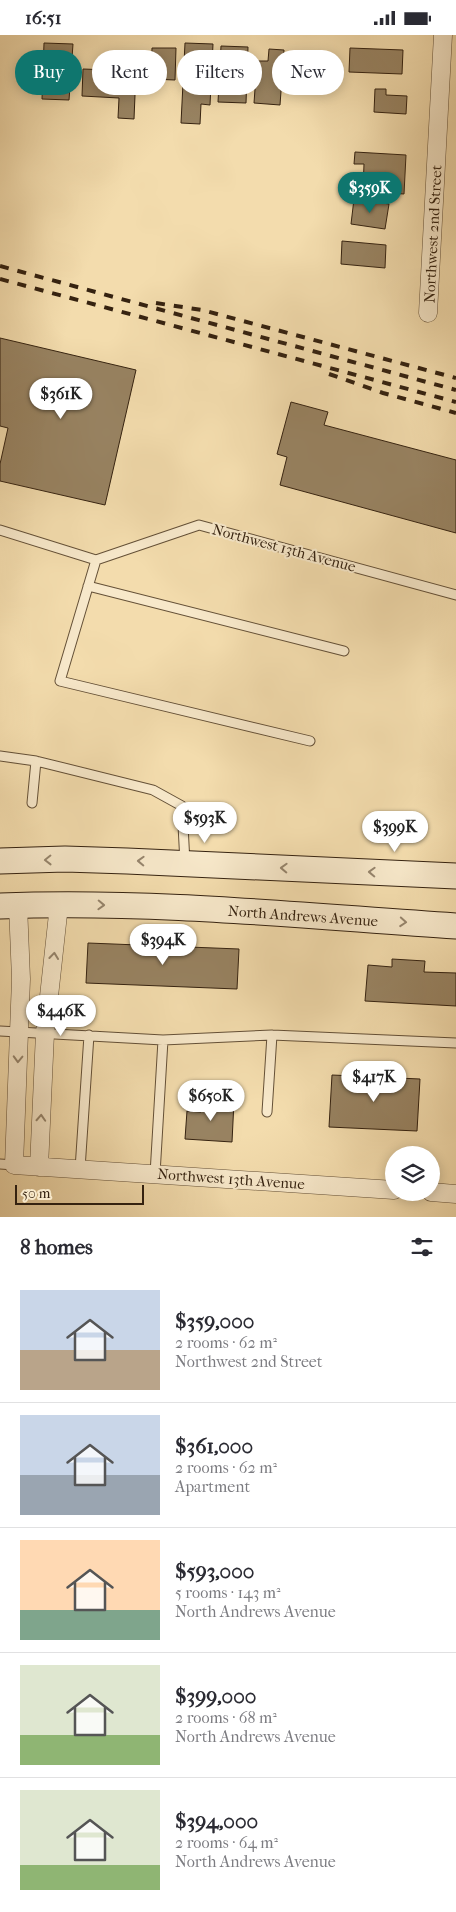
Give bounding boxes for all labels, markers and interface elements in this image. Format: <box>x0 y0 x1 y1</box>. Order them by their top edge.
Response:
text: 16:51 <box>25 7 62 29</box>
chip: Buy <box>15 50 82 95</box>
chip: Rent <box>92 50 167 95</box>
chip: Filters <box>177 50 262 95</box>
chip: New <box>272 50 344 95</box>
street label: Northwest 2nd Street <box>420 164 446 304</box>
pin: $359K <box>335 171 405 214</box>
text: $359K <box>349 178 391 197</box>
pin: $361K <box>26 377 96 420</box>
text: $361K <box>40 384 82 403</box>
street label: Northwest 13th Avenue <box>210 520 358 576</box>
pin: $593K <box>170 801 240 844</box>
text: $593K <box>184 808 226 827</box>
pin: $399K <box>360 811 430 853</box>
text: $399K <box>373 817 417 836</box>
one-way arrow <box>44 855 52 865</box>
one-way arrow <box>137 856 145 867</box>
one-way arrow <box>280 863 288 874</box>
one-way arrow <box>368 867 376 877</box>
one-way arrow <box>97 899 105 910</box>
street label: North Andrews Avenue <box>227 902 379 930</box>
one-way arrow <box>399 917 407 928</box>
pin: $394K <box>128 923 198 966</box>
text: $394K <box>141 930 185 949</box>
one-way arrow <box>48 952 59 960</box>
pin: $446K <box>26 995 96 1037</box>
text: $446K <box>37 1001 85 1020</box>
one-way arrow <box>13 1055 24 1063</box>
pin: $417K <box>339 1061 409 1103</box>
text: $417K <box>352 1067 396 1086</box>
pin: $650K <box>176 1079 246 1122</box>
text: $650K <box>189 1086 233 1105</box>
one-way arrow <box>35 1114 46 1122</box>
map controls <box>385 1146 440 1201</box>
button: layers <box>385 1146 440 1201</box>
street label: Northwest 13th Avenue <box>157 1165 306 1193</box>
scale bar <box>15 1182 144 1205</box>
text: 50 m <box>22 1185 50 1202</box>
icon: filters <box>408 1233 436 1261</box>
text: 8 homes <box>20 1235 93 1259</box>
text: $359,000 <box>175 1309 254 1333</box>
icon: home <box>60 1310 120 1370</box>
text: 2 rooms · 62 m² <box>175 1333 277 1352</box>
text: Northwest 2nd Street <box>175 1352 322 1371</box>
text: $361,000 <box>175 1434 253 1458</box>
icon: home <box>60 1435 120 1495</box>
text: 2 rooms · 62 m² <box>175 1458 277 1477</box>
text: Apartment <box>175 1477 250 1496</box>
text: $593,000 <box>175 1559 254 1583</box>
icon: home <box>60 1560 120 1620</box>
text: 5 rooms · 143 m² <box>175 1583 280 1602</box>
text: North Andrews Avenue <box>175 1602 336 1621</box>
text: $399,000 <box>175 1684 256 1708</box>
icon: home <box>60 1685 120 1745</box>
text: 2 rooms · 68 m² <box>175 1708 277 1727</box>
text: North Andrews Avenue <box>175 1727 336 1746</box>
text: $394,000 <box>175 1809 258 1833</box>
icon: home <box>60 1810 120 1870</box>
text: 2 rooms · 64 m² <box>175 1833 278 1852</box>
text: North Andrews Avenue <box>175 1852 336 1871</box>

